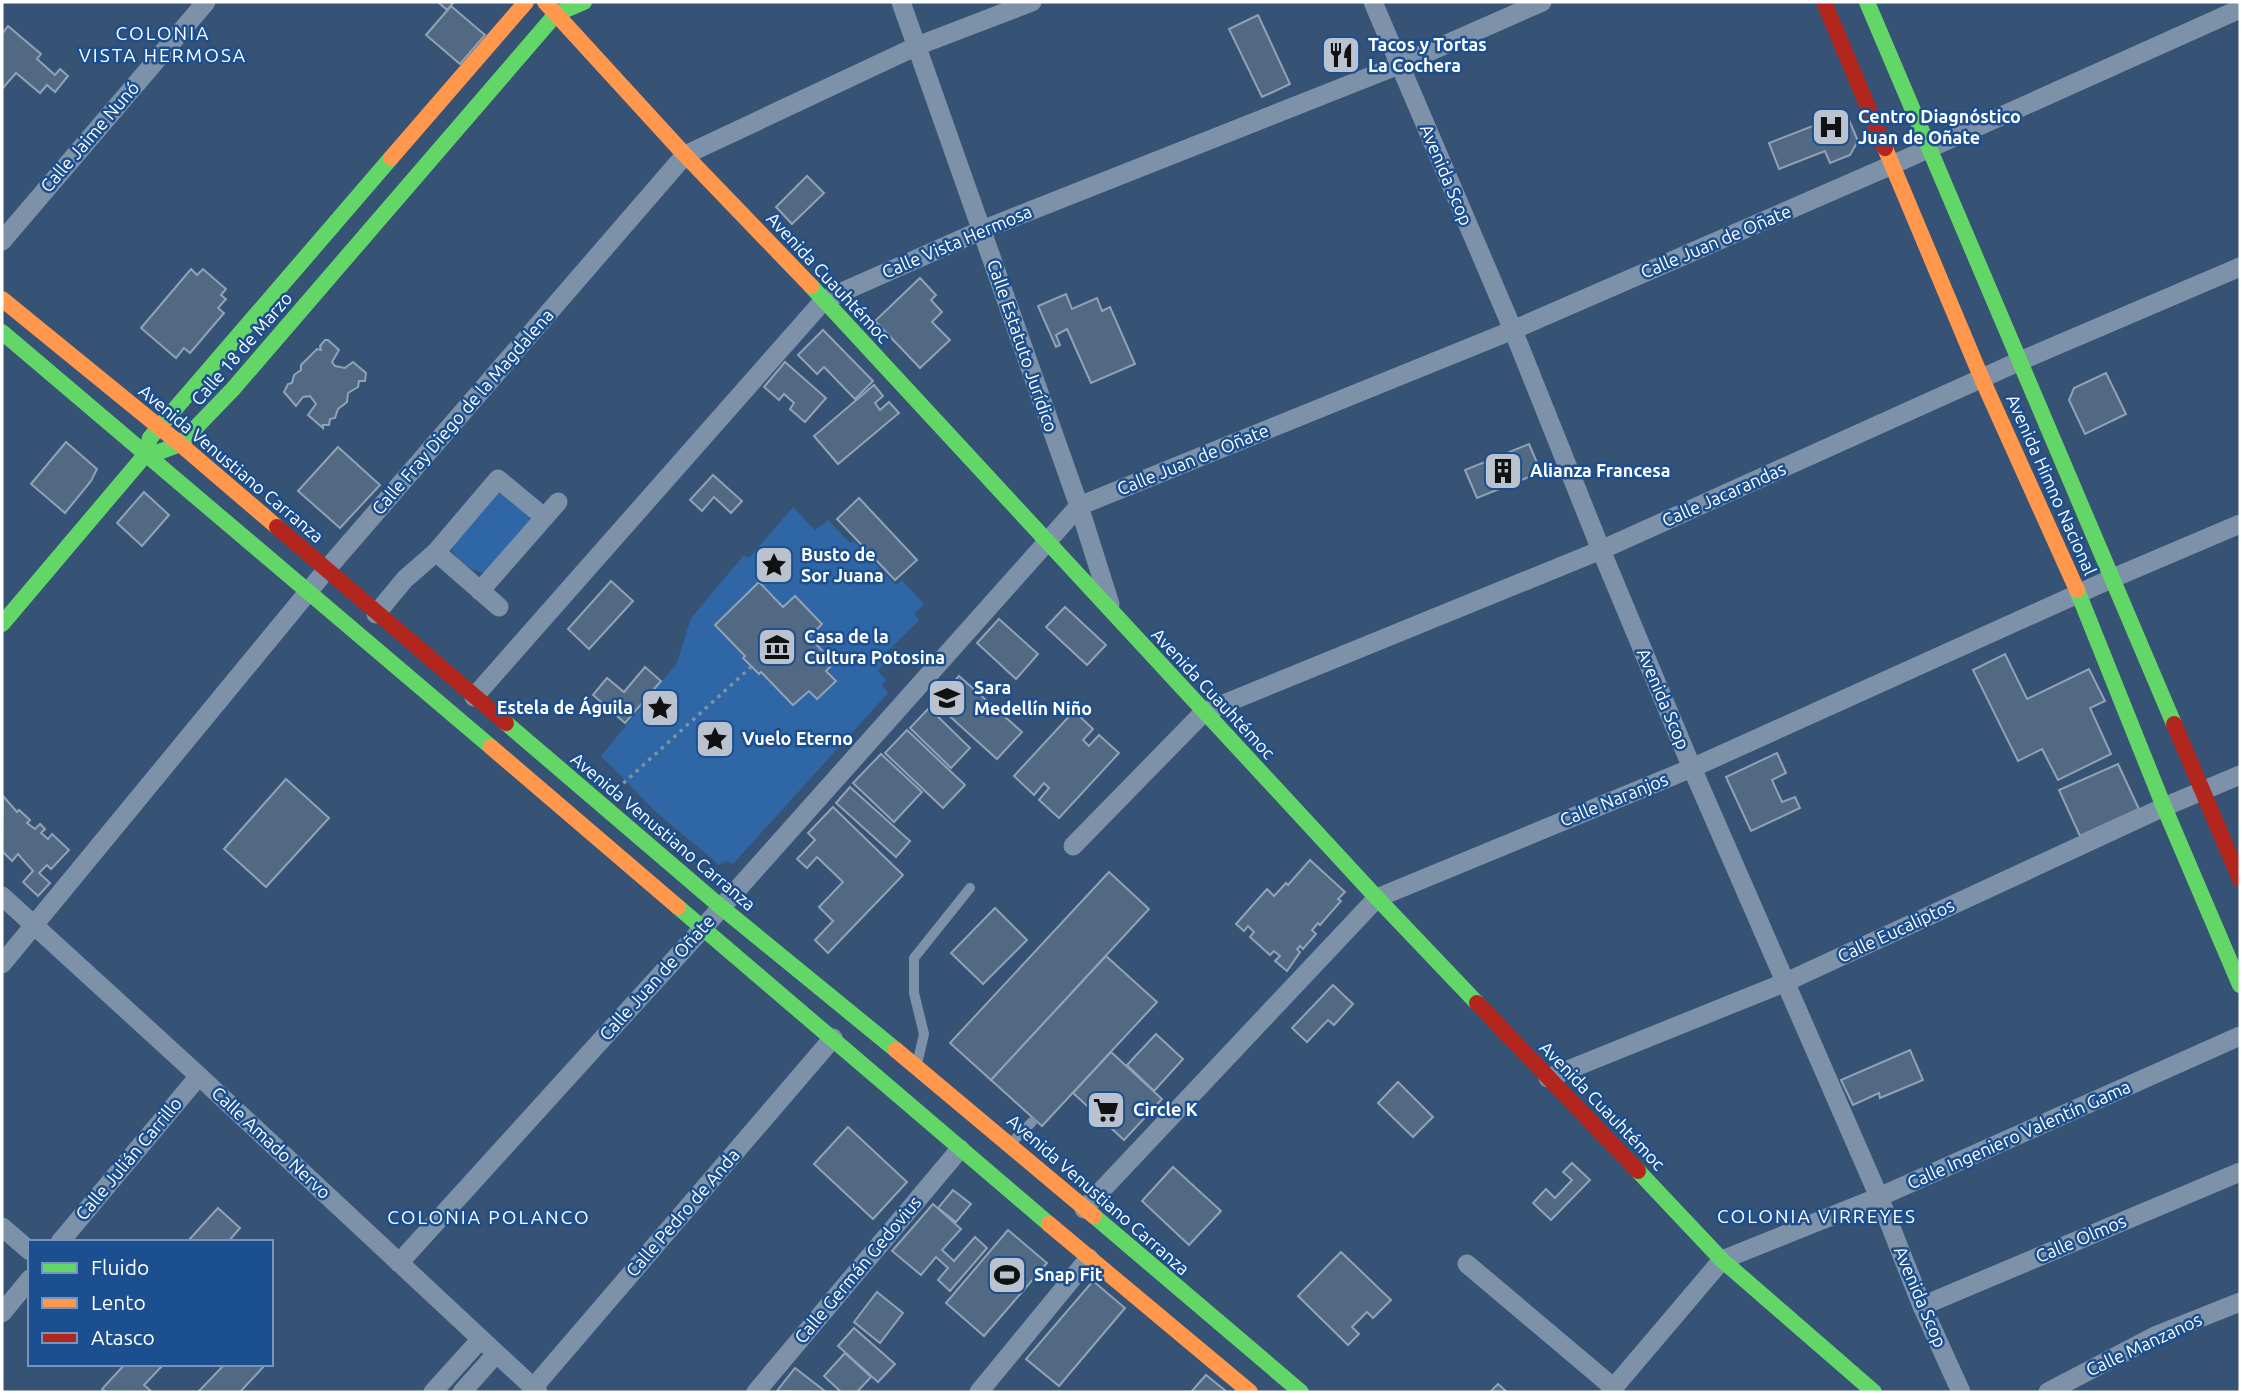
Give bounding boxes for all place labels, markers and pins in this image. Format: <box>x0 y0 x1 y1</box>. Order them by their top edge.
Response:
restaurant icon: Tacos y Tortas La Cochera <box>1320 34 1362 76</box>
place label: Tacos y Tortas La Cochera <box>1368 34 1487 75</box>
hospital icon: Centro Diagnóstico Juan de Oñate <box>1810 106 1852 148</box>
place label: Centro Diagnóstico Juan de Oñate <box>1858 106 2021 147</box>
building icon: Alianza Francesa <box>1482 450 1524 492</box>
place label: Alianza Francesa <box>1530 460 1671 480</box>
place icon: Busto de Sor Juana <box>753 544 795 586</box>
place label: Busto de Sor Juana <box>801 544 884 585</box>
museum icon: Casa de la Cultura Potosina <box>756 626 798 668</box>
place label: Casa de la Cultura Potosina <box>804 626 945 667</box>
school or university icon: Sara Medellín Niño <box>926 677 968 719</box>
place label: Sara Medellín Niño <box>974 677 1092 718</box>
place icon: Estela de Águila <box>639 687 681 729</box>
place label: Estela de Águila <box>497 696 633 717</box>
place icon: Vuelo Eterno <box>694 718 736 760</box>
place label: Vuelo Eterno <box>742 728 853 748</box>
supermarket icon: Circle K <box>1085 1089 1127 1131</box>
place label: Circle K <box>1133 1099 1198 1119</box>
sports icon: Snap Fit <box>986 1254 1028 1296</box>
place label: Snap Fit <box>1034 1264 1103 1284</box>

